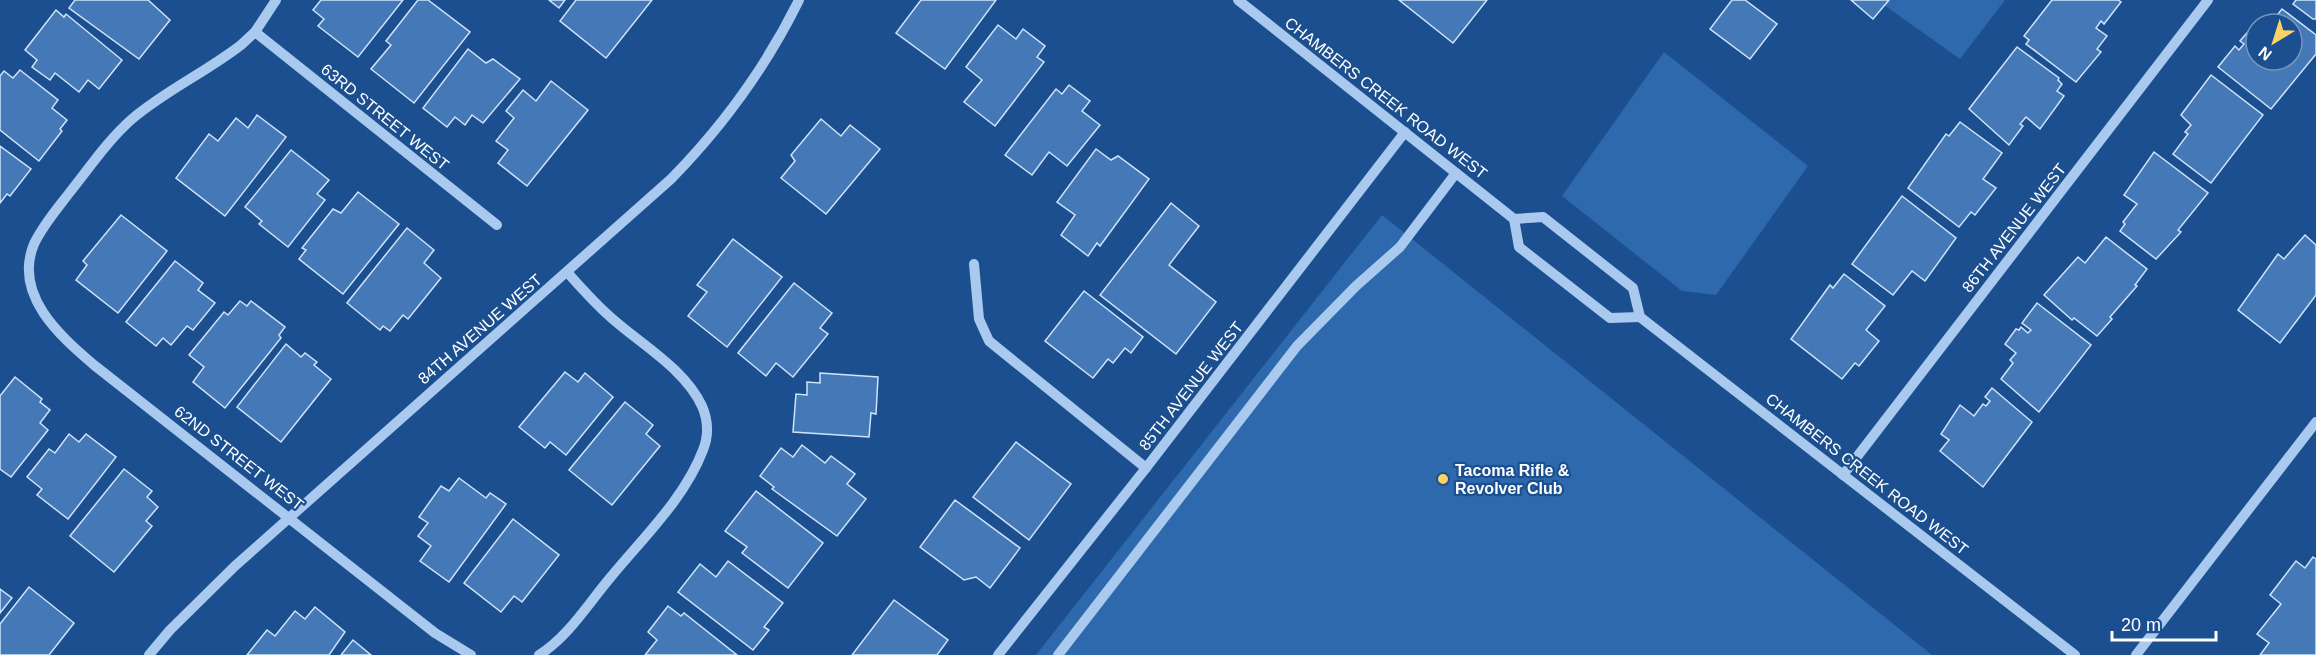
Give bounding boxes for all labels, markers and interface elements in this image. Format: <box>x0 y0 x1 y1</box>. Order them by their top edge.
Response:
north arrow <box>2244 12 2304 72</box>
street label: CHAMBERS CREEK ROAD WEST <box>1282 14 1491 182</box>
text: N <box>2255 43 2275 64</box>
street label: 63RD STREET WEST <box>318 60 452 174</box>
street label: 86TH AVENUE WEST <box>1959 160 2069 295</box>
street label: 84TH AVENUE WEST <box>415 271 545 387</box>
street label: 85TH AVENUE WEST <box>1136 318 1246 453</box>
street label: CHAMBERS CREEK ROAD WEST <box>1763 390 1972 558</box>
street label: 62ND STREET WEST <box>171 402 307 514</box>
place label: Tacoma Rifle & Revolver Club <box>1455 462 1570 497</box>
marker: Tacoma Rifle & Revolver Club <box>1436 472 1450 486</box>
scale bar <box>2112 604 2216 642</box>
text: 20 m <box>2121 615 2161 635</box>

